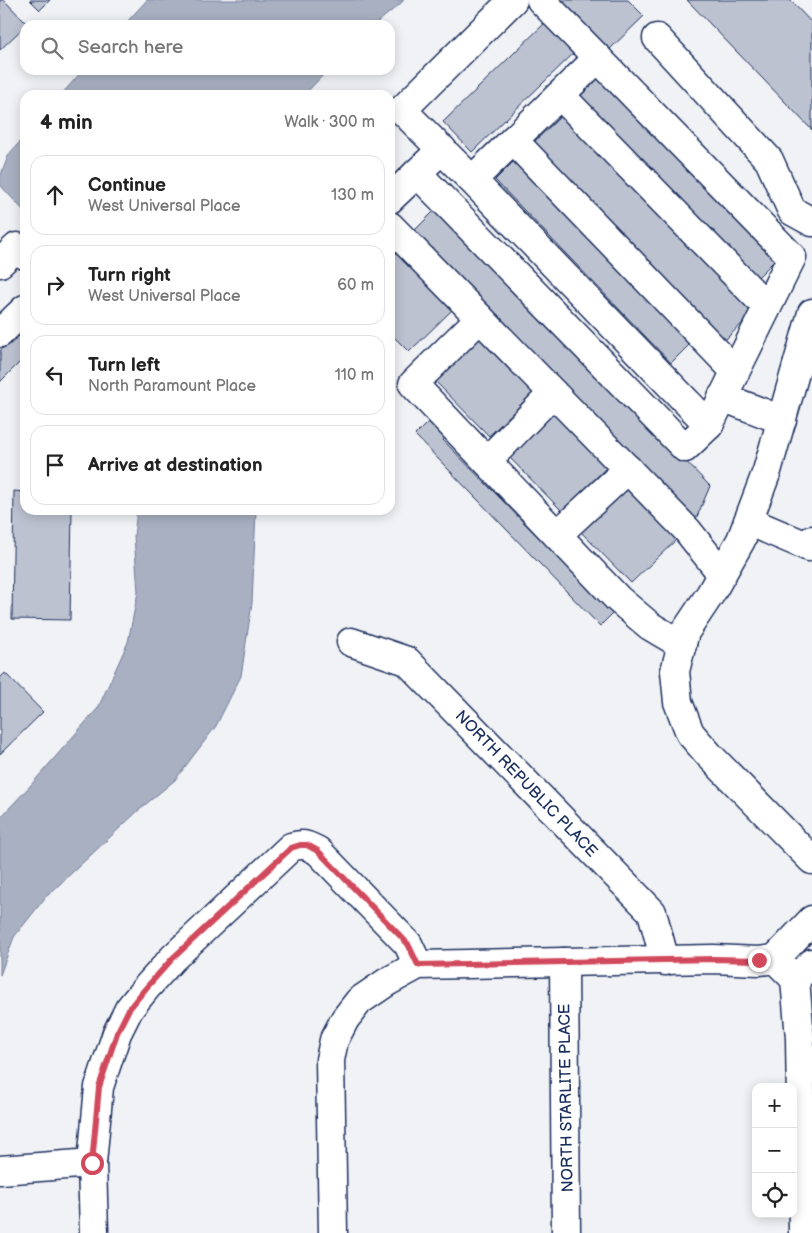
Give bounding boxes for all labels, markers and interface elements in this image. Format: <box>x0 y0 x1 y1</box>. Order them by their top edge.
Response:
search box <box>20 20 395 75</box>
icon: search <box>38 34 66 62</box>
text: Search here <box>78 36 183 59</box>
text: 4 min <box>40 110 93 135</box>
text: Walk · 300 m <box>284 113 375 132</box>
text: Continue <box>88 174 166 197</box>
icon: ahead <box>41 181 69 209</box>
text: 130 m <box>331 186 374 205</box>
text: West Universal Place <box>88 197 240 216</box>
text: Turn right <box>88 264 171 287</box>
icon: right <box>41 271 69 299</box>
text: 60 m <box>337 276 374 295</box>
text: West Universal Place <box>88 287 240 306</box>
text: Turn left <box>88 354 160 377</box>
icon: left <box>41 361 69 389</box>
text: 110 m <box>335 366 374 385</box>
text: North Paramount Place <box>88 377 256 396</box>
icon: arrive <box>41 451 69 479</box>
text: Arrive at destination <box>88 454 263 477</box>
street label: NORTH REPUBLIC PLACE <box>451 707 601 861</box>
route end <box>748 949 771 972</box>
street label: NORTH STARLITE PLACE <box>555 1004 578 1192</box>
map controls <box>752 1083 797 1218</box>
button: + <box>752 1083 797 1128</box>
button: − <box>752 1128 797 1173</box>
route start <box>81 1152 104 1175</box>
button: locate <box>752 1173 797 1218</box>

